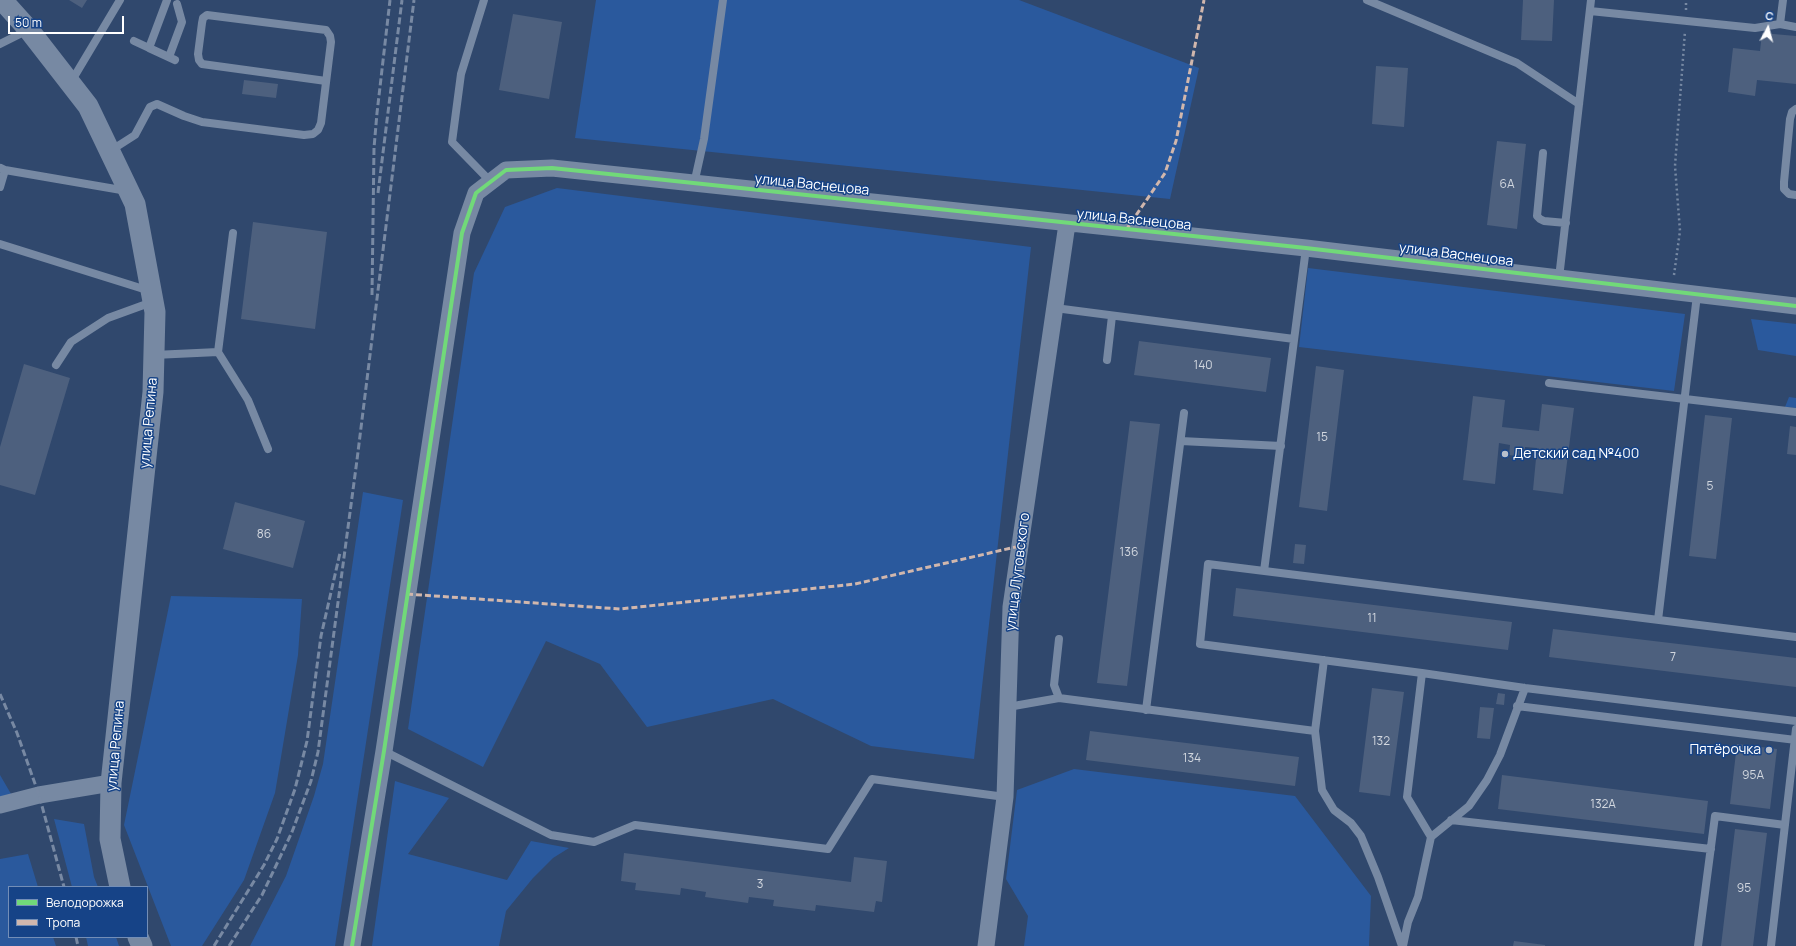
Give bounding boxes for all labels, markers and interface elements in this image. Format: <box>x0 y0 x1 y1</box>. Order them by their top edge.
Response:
scale bar <box>10 8 126 34</box>
north arrow <box>1748 8 1788 48</box>
text: С <box>1765 8 1774 24</box>
text: 50 m <box>15 14 42 31</box>
street label: улица Васнецова <box>754 171 870 199</box>
house number: 6А <box>1499 178 1515 192</box>
street label: улица Васнецова <box>1076 206 1192 234</box>
street label: улица Васнецова <box>1398 240 1514 270</box>
house number: 140 <box>1193 359 1213 373</box>
street label: улица Репина <box>137 377 161 469</box>
house number: 15 <box>1316 431 1328 445</box>
place label: Детский сад №400 <box>1513 446 1639 462</box>
marker: Детский сад №400 <box>1500 449 1510 459</box>
house number: 5 <box>1707 480 1713 494</box>
street label: улица Луговского <box>1002 512 1034 632</box>
house number: 86 <box>257 528 271 542</box>
house number: 136 <box>1120 546 1138 560</box>
house number: 11 <box>1367 612 1377 626</box>
house number: 7 <box>1670 651 1676 665</box>
street label: улица Репина <box>104 700 128 792</box>
house number: 132 <box>1372 735 1390 749</box>
place label: Пятёрочка <box>1689 742 1761 758</box>
marker: Пятёрочка <box>1764 745 1774 755</box>
house number: 134 <box>1183 752 1201 766</box>
house number: 95А <box>1742 769 1764 783</box>
house number: 132А <box>1590 798 1616 812</box>
house number: 3 <box>757 878 763 892</box>
house number: 95 <box>1737 882 1751 896</box>
legend <box>8 886 148 938</box>
text: Велодорожка <box>46 894 124 911</box>
text: Тропа <box>46 914 80 931</box>

